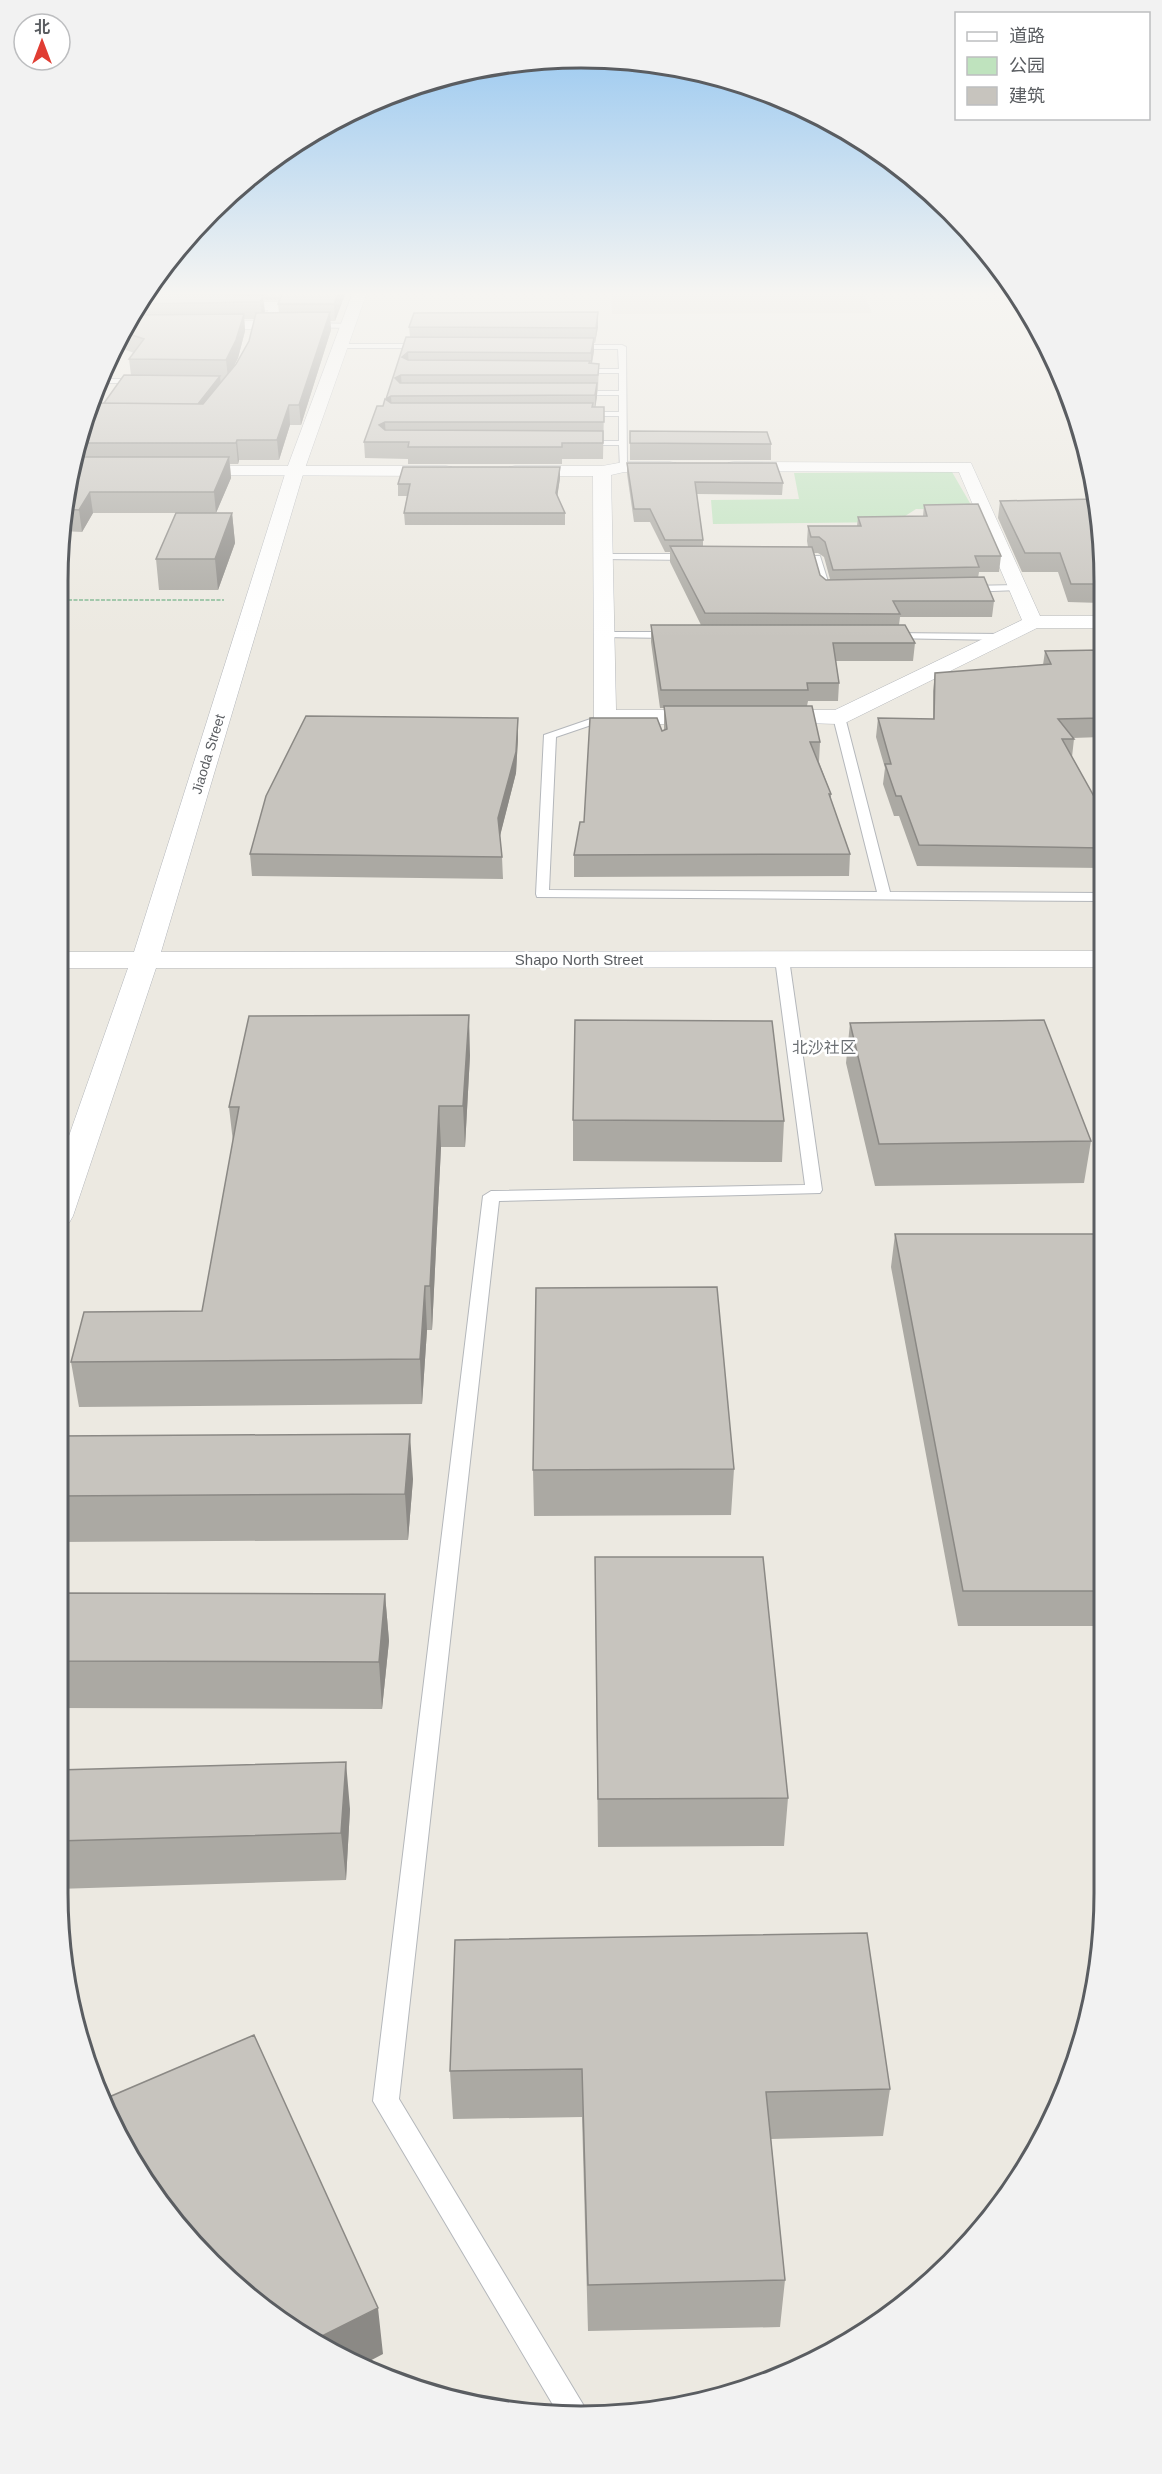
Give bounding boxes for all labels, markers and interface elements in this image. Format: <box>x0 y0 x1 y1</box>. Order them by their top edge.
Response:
north arrow <box>12 12 72 72</box>
legend <box>955 12 1150 120</box>
text: 北 <box>34 19 50 36</box>
text: 道路 <box>1009 26 1045 46</box>
text: 公园 <box>1009 56 1045 76</box>
text: 建筑 <box>1009 86 1045 106</box>
street label: Jiaoda Street <box>188 712 228 796</box>
street label: Shapo North Street <box>515 951 644 968</box>
district label: 北沙社区 <box>792 1039 856 1056</box>

